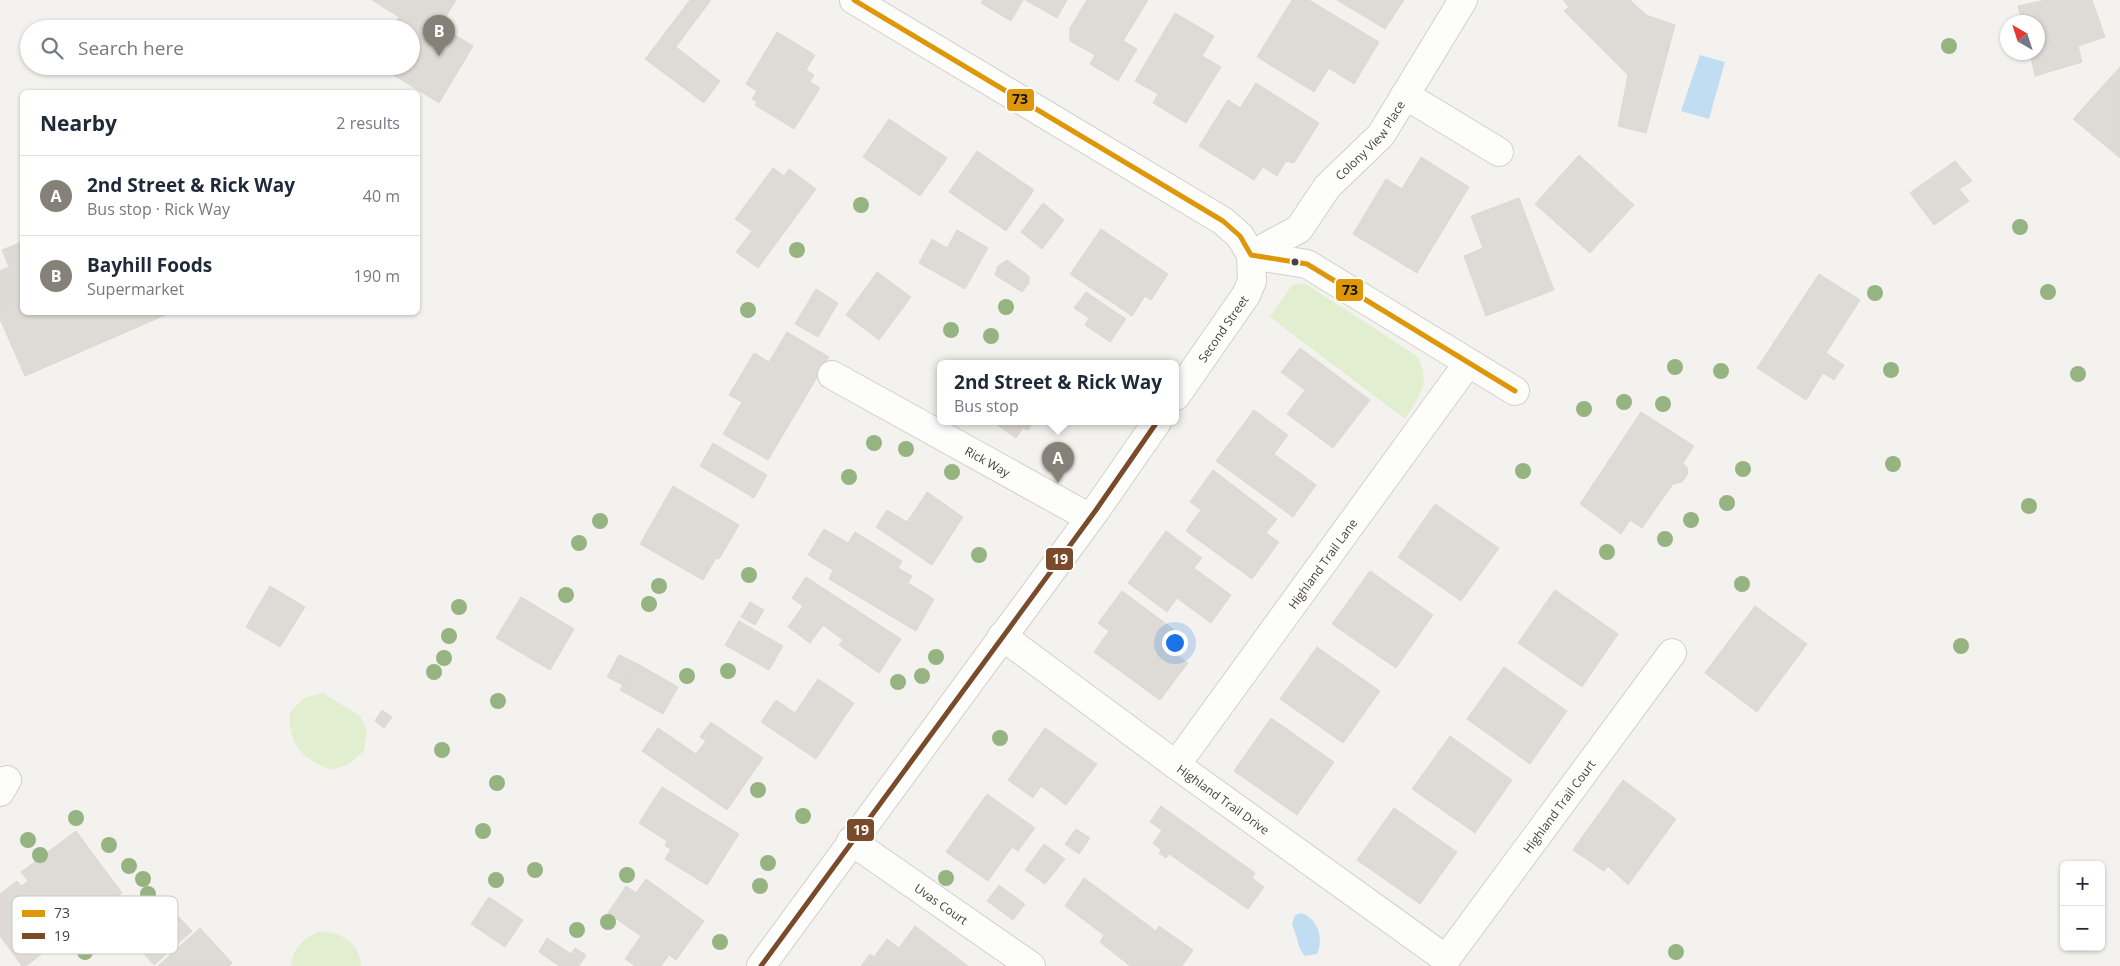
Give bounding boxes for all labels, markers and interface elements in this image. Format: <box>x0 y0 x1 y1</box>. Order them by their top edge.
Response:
pin: B <box>423 15 455 56</box>
north arrow <box>2000 15 2045 60</box>
search box <box>20 20 420 75</box>
icon: search <box>38 34 66 62</box>
text: Search here <box>78 35 184 61</box>
line badge: 73 <box>1006 88 1035 112</box>
text: 73 <box>1012 89 1028 108</box>
street label: Colony View Place <box>1331 97 1409 184</box>
text: Nearby <box>40 109 117 137</box>
text: 2 results <box>336 112 400 134</box>
text: 2nd Street & Rick Way <box>87 172 295 198</box>
text: A <box>50 185 62 207</box>
text: 40 m <box>363 185 400 207</box>
text: Bus stop · Rick Way <box>87 198 230 220</box>
text: Bayhill Foods <box>87 252 212 278</box>
unlabelled marker <box>1290 257 1300 267</box>
text: B <box>51 265 61 287</box>
text: 190 m <box>354 265 400 287</box>
text: Supermarket <box>87 278 184 300</box>
line badge: 73 <box>1335 278 1364 302</box>
text: 73 <box>1342 280 1358 299</box>
street label: Second Street <box>1194 292 1252 365</box>
popup <box>937 360 1179 425</box>
text: 2nd Street & Rick Way <box>954 369 1162 395</box>
text: Bus stop <box>954 395 1019 417</box>
street label: Rick Way <box>962 442 1014 481</box>
pin: A <box>1042 442 1074 483</box>
street label: Highland Trail Lane <box>1284 515 1361 612</box>
line badge: 19 <box>1045 547 1074 571</box>
text: 19 <box>1052 549 1068 568</box>
your location <box>1162 630 1188 656</box>
street label: Highland Trail Court <box>1519 756 1599 856</box>
street label: Highland Trail Drive <box>1174 760 1273 838</box>
line badge: 19 <box>846 818 875 842</box>
text: 19 <box>853 820 869 839</box>
map controls <box>2060 861 2105 951</box>
button: + <box>2060 861 2105 906</box>
street label: Uvas Court <box>911 879 971 928</box>
legend <box>12 896 178 954</box>
text: 73 <box>54 903 70 922</box>
button: − <box>2060 906 2105 951</box>
text: 19 <box>54 926 70 945</box>

